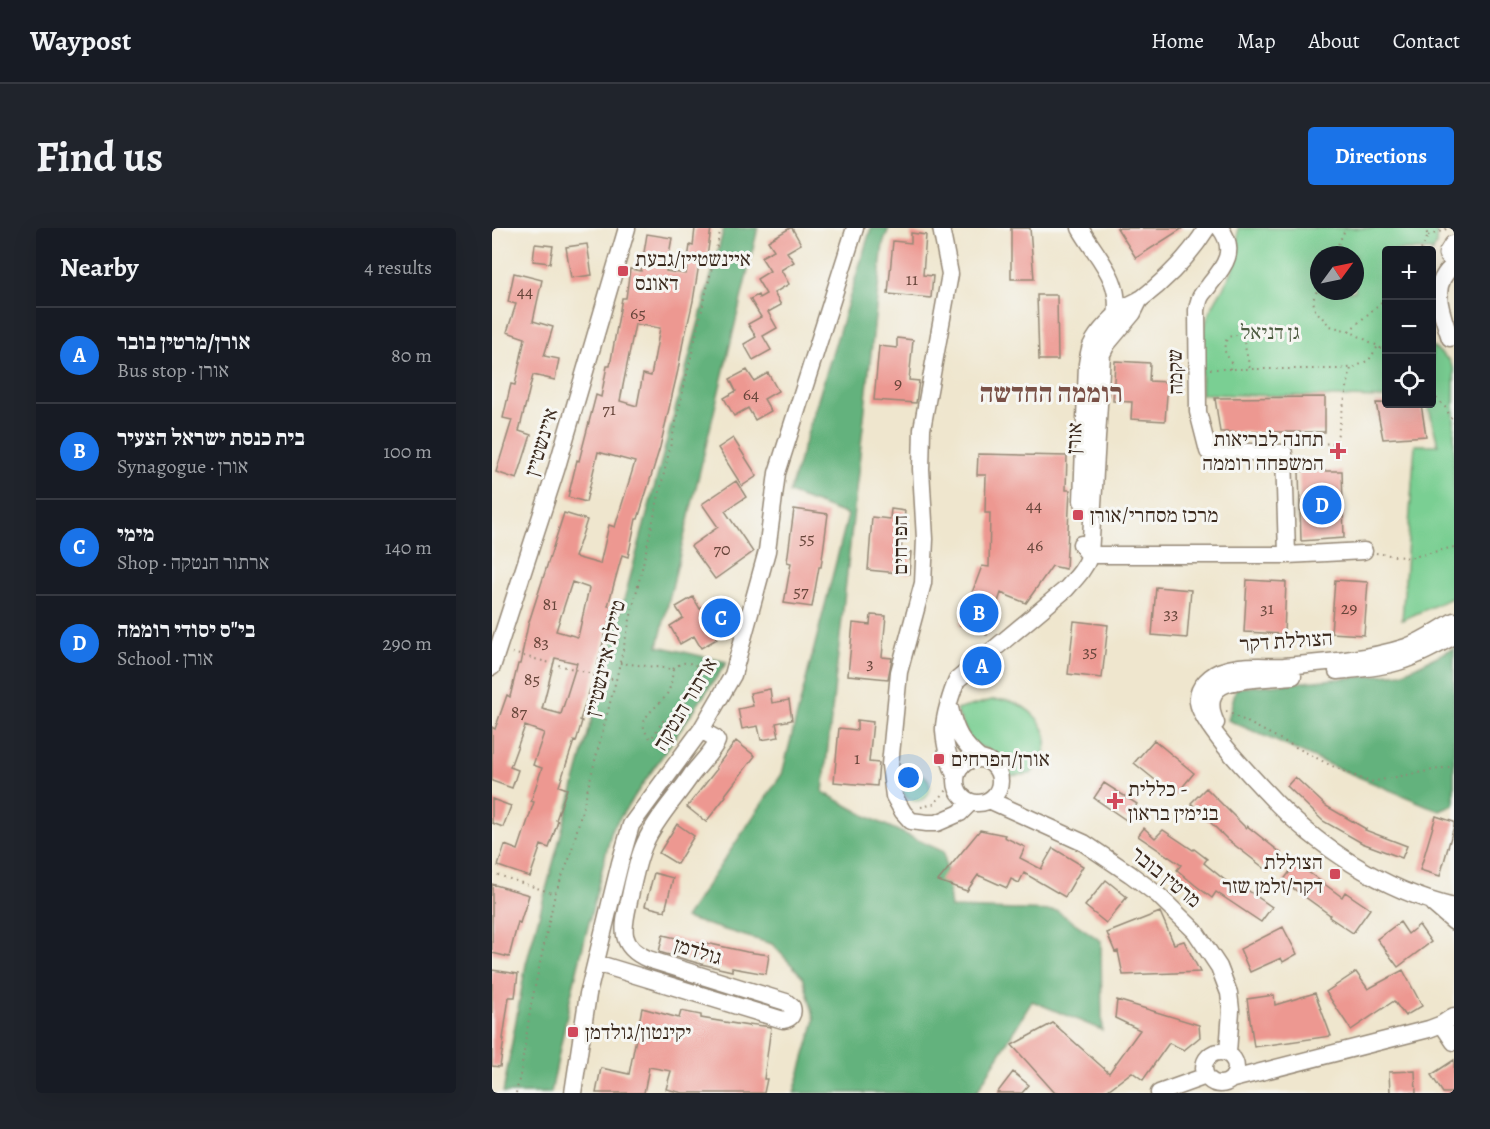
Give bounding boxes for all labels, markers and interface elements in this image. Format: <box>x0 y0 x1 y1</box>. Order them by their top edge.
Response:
text: Waypost <box>30 22 131 60</box>
text: Home <box>1151 27 1204 55</box>
text: Map <box>1237 27 1275 55</box>
text: About <box>1308 27 1360 55</box>
text: Contact <box>1393 27 1460 55</box>
button: Directions <box>1308 127 1454 185</box>
text: Find us <box>36 128 163 185</box>
place label: איינשטיין/גבעת דאונס <box>635 245 751 297</box>
north arrow <box>1310 246 1364 300</box>
map controls <box>1382 246 1436 408</box>
button: + <box>1382 246 1436 300</box>
text: Nearby <box>60 250 139 285</box>
text: 4 results <box>364 254 432 281</box>
marker: איינשטיין/גבעת דאונס <box>616 264 630 278</box>
house number: 11 <box>906 267 918 291</box>
house number: 44 <box>517 279 533 303</box>
button: − <box>1382 300 1436 354</box>
house number: 65 <box>630 301 646 325</box>
park label: גן דניאל <box>1240 318 1300 346</box>
text: אורן/מרטין בובר <box>117 327 250 357</box>
text: A <box>73 342 86 369</box>
text: 80 m <box>391 342 432 369</box>
street label: שקמה <box>1161 349 1189 395</box>
button: locate <box>1382 354 1436 408</box>
text: Bus stop · אורן <box>117 357 229 384</box>
house number: 9 <box>894 371 902 395</box>
district label: רוממה החדשה <box>979 375 1123 411</box>
house number: 64 <box>743 382 759 406</box>
house number: 71 <box>602 397 616 421</box>
street label: איינשטיין <box>517 404 565 480</box>
street label: אורן <box>1059 421 1089 455</box>
text: בית כנסת ישראל הצעיר <box>117 423 305 453</box>
place label: תחנה לבריאות המשפחה רוממה <box>1202 425 1324 477</box>
text: B <box>73 438 86 465</box>
text: 100 m <box>383 438 432 465</box>
marker: תחנה לבריאות המשפחה רוממה <box>1329 442 1347 460</box>
text: Synagogue · אורן <box>117 453 248 480</box>
pin: D <box>1302 482 1342 528</box>
house number: 44 <box>1026 493 1042 517</box>
place label: מרכז מסחרי/אורן <box>1090 501 1219 529</box>
marker: מרכז מסחרי/אורן <box>1071 508 1085 522</box>
street label: הפרחים <box>886 515 914 575</box>
text: מימי <box>117 519 154 549</box>
house number: 55 <box>799 526 815 550</box>
house number: 46 <box>1027 533 1043 557</box>
text: C <box>73 534 86 561</box>
text: 140 m <box>385 534 432 561</box>
house number: 70 <box>713 537 731 561</box>
text: Shop · ארתור הנטקה <box>117 549 269 576</box>
house number: 57 <box>793 579 809 603</box>
pin: B <box>960 590 998 636</box>
house number: 81 <box>543 592 557 616</box>
pin: C <box>702 596 740 640</box>
house number: 31 <box>1260 596 1274 620</box>
house number: 29 <box>1341 596 1357 620</box>
street label: טיילת איינשטיין <box>578 597 632 719</box>
house number: 33 <box>1164 601 1178 625</box>
text: בי"ס יסודי רוממה <box>117 615 255 645</box>
street label: הצוללת דקר <box>1239 624 1333 658</box>
text: D <box>73 630 86 657</box>
text: 290 m <box>382 630 432 657</box>
house number: 83 <box>533 630 549 654</box>
house number: 35 <box>1082 639 1098 663</box>
pin: A <box>962 644 1002 688</box>
text: School · אורן <box>117 645 213 672</box>
house number: 3 <box>866 651 874 675</box>
street label: ארתור הנטקה <box>646 652 724 756</box>
house number: 85 <box>524 667 540 691</box>
house number: 87 <box>511 700 528 724</box>
place label: אורן/הפרחים <box>951 745 1050 773</box>
house number: 1 <box>854 746 860 770</box>
marker: אורן/הפרחים <box>932 752 946 766</box>
your location <box>894 763 923 792</box>
place label: כללית - בנימין בראון <box>1128 775 1219 827</box>
marker: כללית - בנימין בראון <box>1106 792 1124 810</box>
street label: מרטין בובר <box>1125 840 1207 914</box>
place label: הצוללת דקר/זלמן שזר <box>1222 848 1323 900</box>
marker: הצוללת דקר/זלמן שזר <box>1328 867 1342 881</box>
street label: גולדמן <box>671 930 725 972</box>
place label: יקינטון/גולדמן <box>585 1018 692 1046</box>
marker: יקינטון/גולדמן <box>566 1025 580 1039</box>

